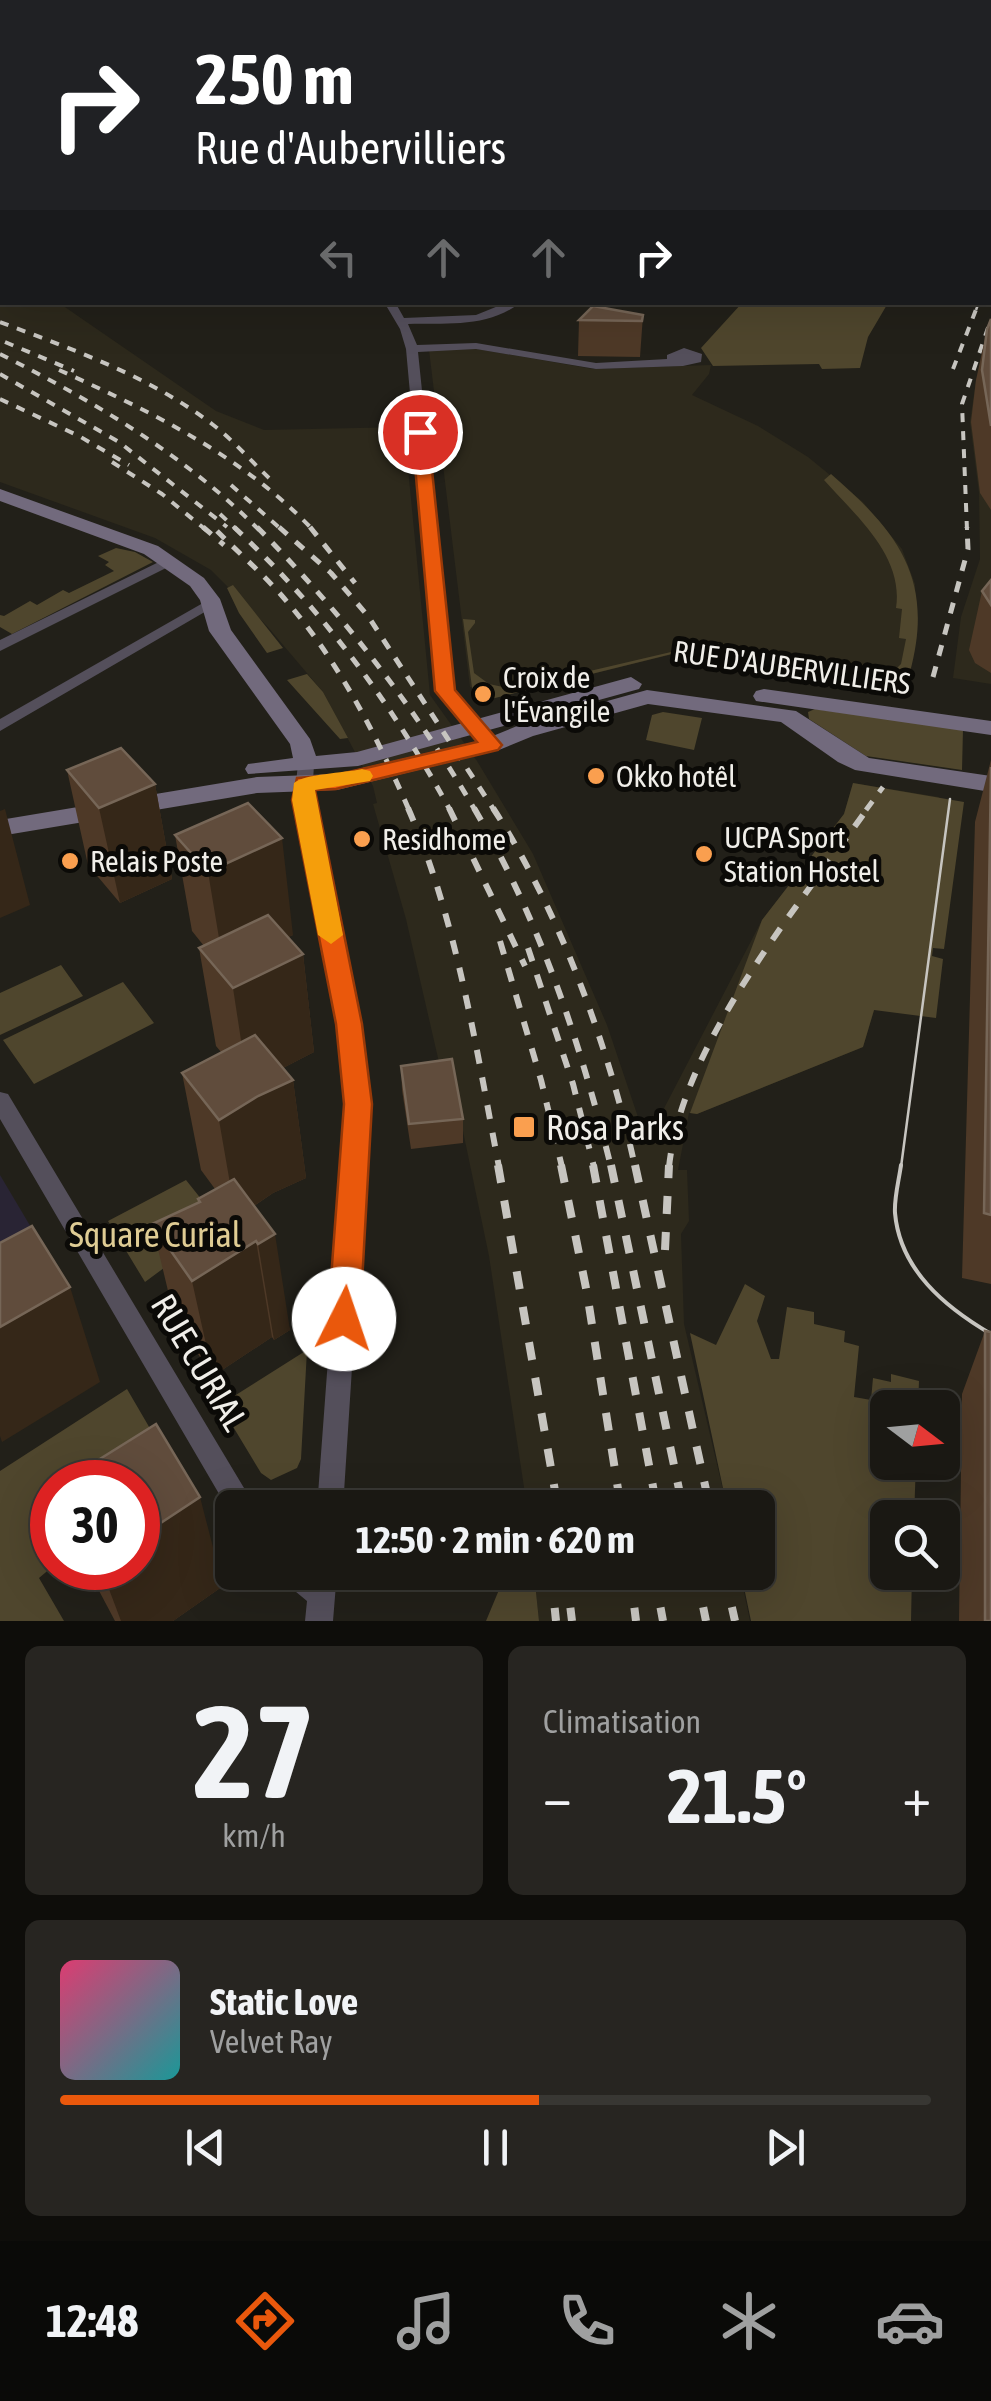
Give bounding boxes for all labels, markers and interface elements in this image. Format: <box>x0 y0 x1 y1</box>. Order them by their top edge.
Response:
text: 250 m <box>195 39 354 119</box>
icon: right <box>30 40 160 170</box>
text: Rue d'Aubervilliers <box>195 122 506 174</box>
icon: left <box>311 230 366 285</box>
icon: ahead <box>416 230 471 285</box>
icon: ahead <box>521 230 576 285</box>
icon: right <box>626 230 681 285</box>
pin <box>378 390 463 475</box>
icon: arrive <box>393 405 448 460</box>
street label: RUE D'AUBERVILLIERS <box>671 634 913 700</box>
place label: Croix de l'Évangile <box>503 660 610 728</box>
marker: Croix de l'Évangile <box>472 683 494 705</box>
place label: Okko hotêl <box>616 759 736 793</box>
marker: Okko hotêl <box>585 765 607 787</box>
place label: UCPA Sport Station Hostel <box>724 820 880 888</box>
place label: Residhome <box>382 822 506 856</box>
marker: Residhome <box>351 828 373 850</box>
marker: UCPA Sport Station Hostel <box>693 843 715 865</box>
place label: Relais Poste <box>90 844 223 878</box>
marker: Relais Poste <box>59 850 81 872</box>
place label: Rosa Parks <box>546 1107 684 1147</box>
marker: Rosa Parks <box>511 1114 537 1140</box>
park label: Square Curial <box>69 1214 241 1254</box>
position arrow <box>292 1267 396 1371</box>
street label: RUE CURIAL <box>144 1287 256 1438</box>
north arrow <box>870 1390 960 1480</box>
map controls <box>870 1390 960 1590</box>
speed limit sign: 30 <box>30 1460 160 1590</box>
button: search <box>870 1500 960 1590</box>
text: 12:50 · 2 min · 620 m <box>355 1518 635 1561</box>
text: 27 <box>193 1677 315 1826</box>
text: Climatisation <box>543 1703 701 1740</box>
text: 21.5° <box>667 1753 807 1839</box>
text: − <box>543 1765 572 1828</box>
text: + <box>902 1765 931 1828</box>
text: km/h <box>222 1817 286 1854</box>
text: Static Love <box>210 1980 358 2023</box>
text: Velvet Ray <box>210 2023 332 2060</box>
icon: previous <box>178 2120 233 2175</box>
icon: pause <box>468 2120 523 2175</box>
icon: next <box>758 2120 813 2175</box>
icon: directions <box>230 2286 300 2356</box>
icon: music <box>391 2286 461 2356</box>
icon: phone <box>552 2286 622 2356</box>
icon: climate <box>714 2286 784 2356</box>
icon: car <box>875 2286 945 2356</box>
text: 12:48 <box>46 2295 138 2347</box>

